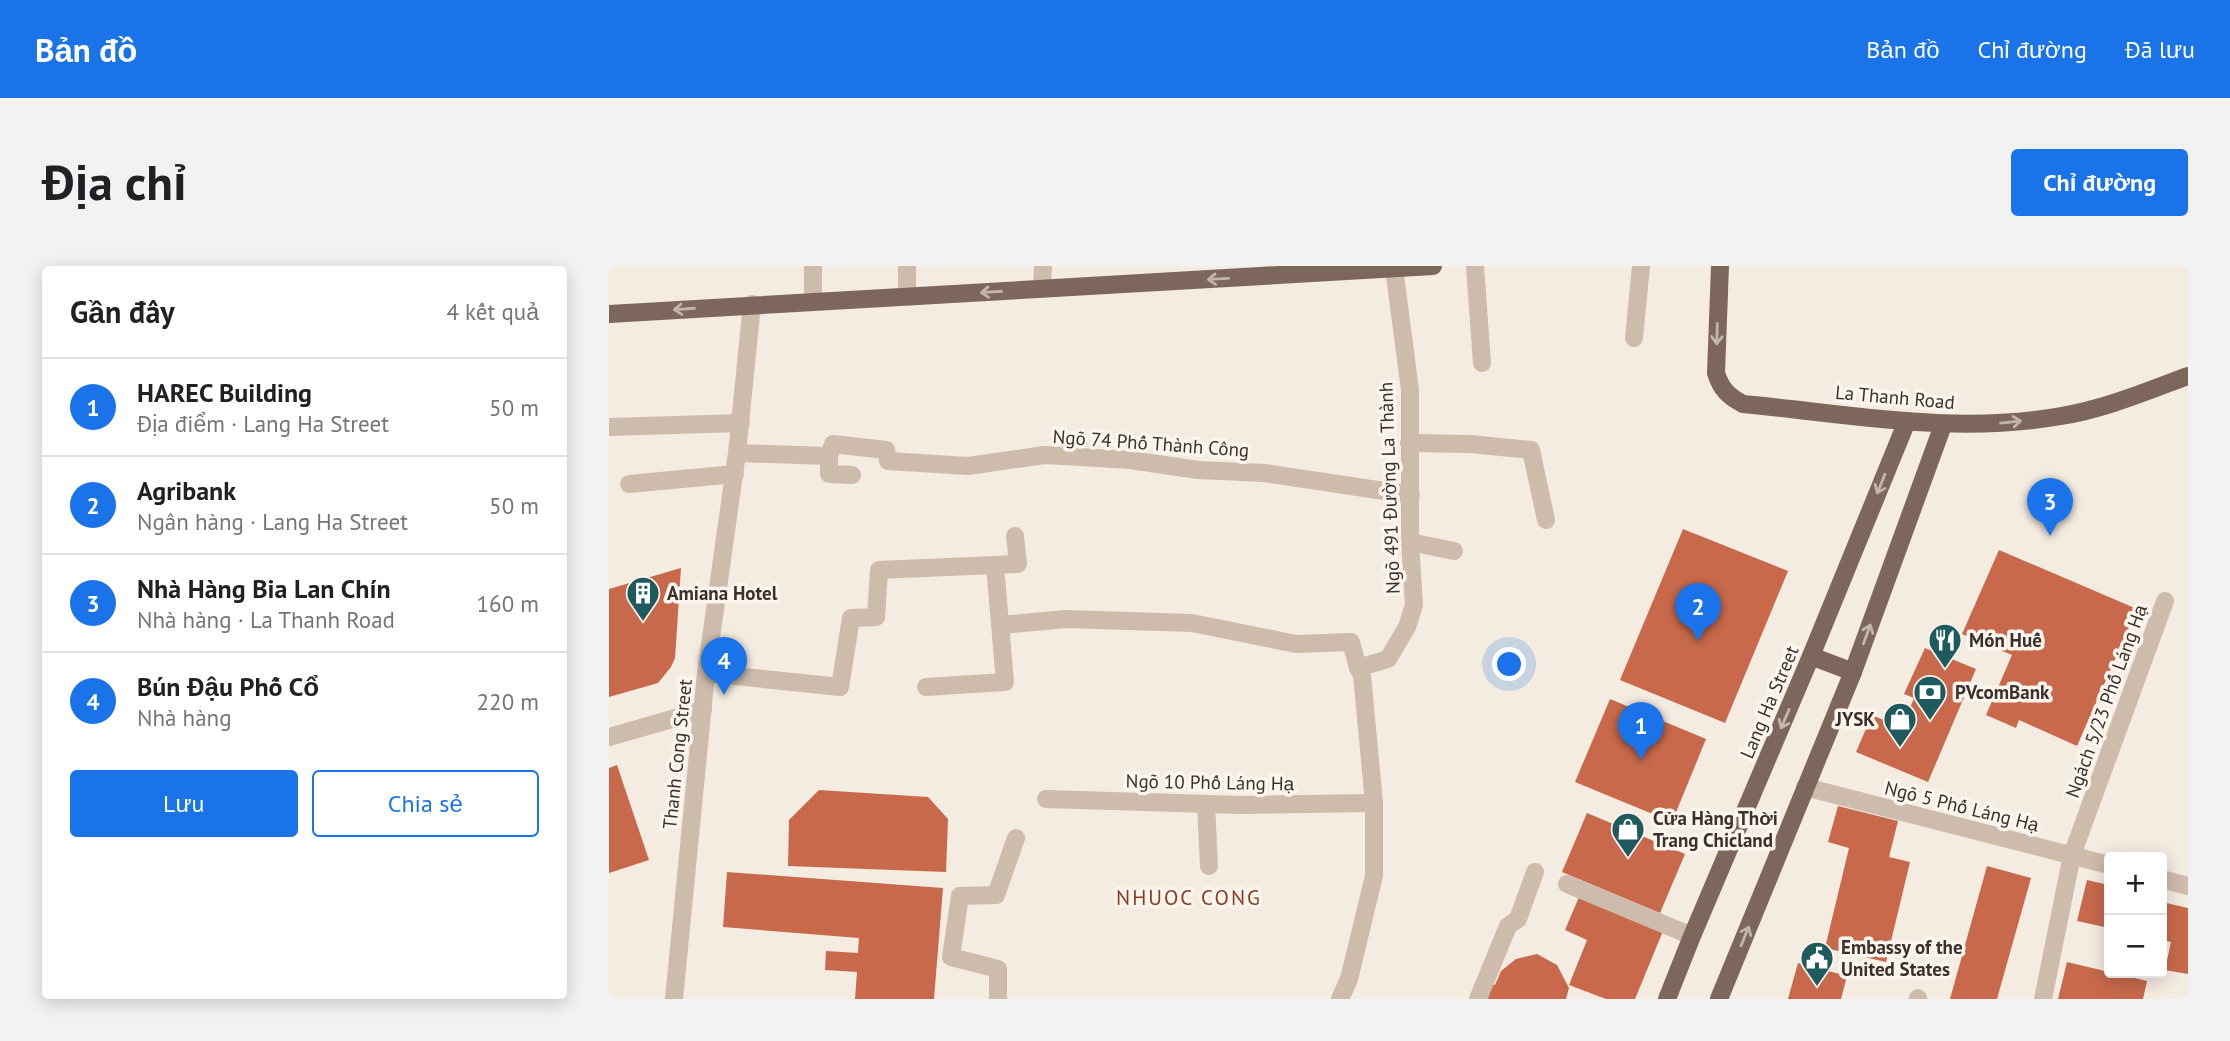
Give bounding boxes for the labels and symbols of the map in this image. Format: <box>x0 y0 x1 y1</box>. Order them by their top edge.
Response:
one-way arrow <box>1207 273 1230 286</box>
one-way arrow <box>980 285 1003 298</box>
one-way arrow <box>673 303 695 316</box>
one-way arrow <box>1711 322 1724 345</box>
street label: La Thanh Road <box>1834 380 1956 414</box>
street label: Ngõ 491 Đường La Thành <box>1373 382 1405 594</box>
one-way arrow <box>1999 415 2022 428</box>
street label: Ngõ 74 Phố Thành Công <box>1052 424 1250 462</box>
one-way arrow <box>1874 473 1887 494</box>
pin: 3 <box>2027 478 2073 536</box>
building icon: Amiana Hotel <box>624 574 662 623</box>
place label: Amiana Hotel <box>667 581 778 605</box>
pin: 2 <box>1675 583 1721 641</box>
street label: Ngách 5/23 Phố Láng Hạ <box>2060 601 2152 801</box>
restaurant icon: Món Huế <box>1926 621 1964 670</box>
one-way arrow <box>1861 623 1874 645</box>
place label: Món Huế <box>1969 628 2042 652</box>
pin: 4 <box>701 637 747 695</box>
street label: Lang Ha Street <box>1734 641 1804 762</box>
your location <box>1492 647 1526 681</box>
bank icon: PVcomBank <box>1911 673 1949 722</box>
street label: Thanh Cong Street <box>657 677 697 830</box>
place label: PVcomBank <box>1955 680 2050 704</box>
shop icon: JYSK <box>1881 700 1919 749</box>
pin: 1 <box>1618 702 1664 760</box>
one-way arrow <box>1777 707 1790 729</box>
place label: JYSK <box>1835 707 1875 731</box>
street label: Ngõ 10 Phố Láng Hạ <box>1126 769 1295 795</box>
street label: Ngõ 5 Phố Láng Hạ <box>1882 775 2042 837</box>
place label: Cửa Hàng Thời Trang Chicland <box>1653 806 1778 852</box>
shop icon: Cửa Hàng Thời Trang Chicland <box>1609 810 1647 859</box>
district label: NHUOC CONG <box>1116 884 1262 911</box>
one-way arrow <box>1739 925 1752 947</box>
place label: Embassy of the United States <box>1841 935 1963 981</box>
public building icon: Embassy of the United States <box>1798 939 1836 988</box>

